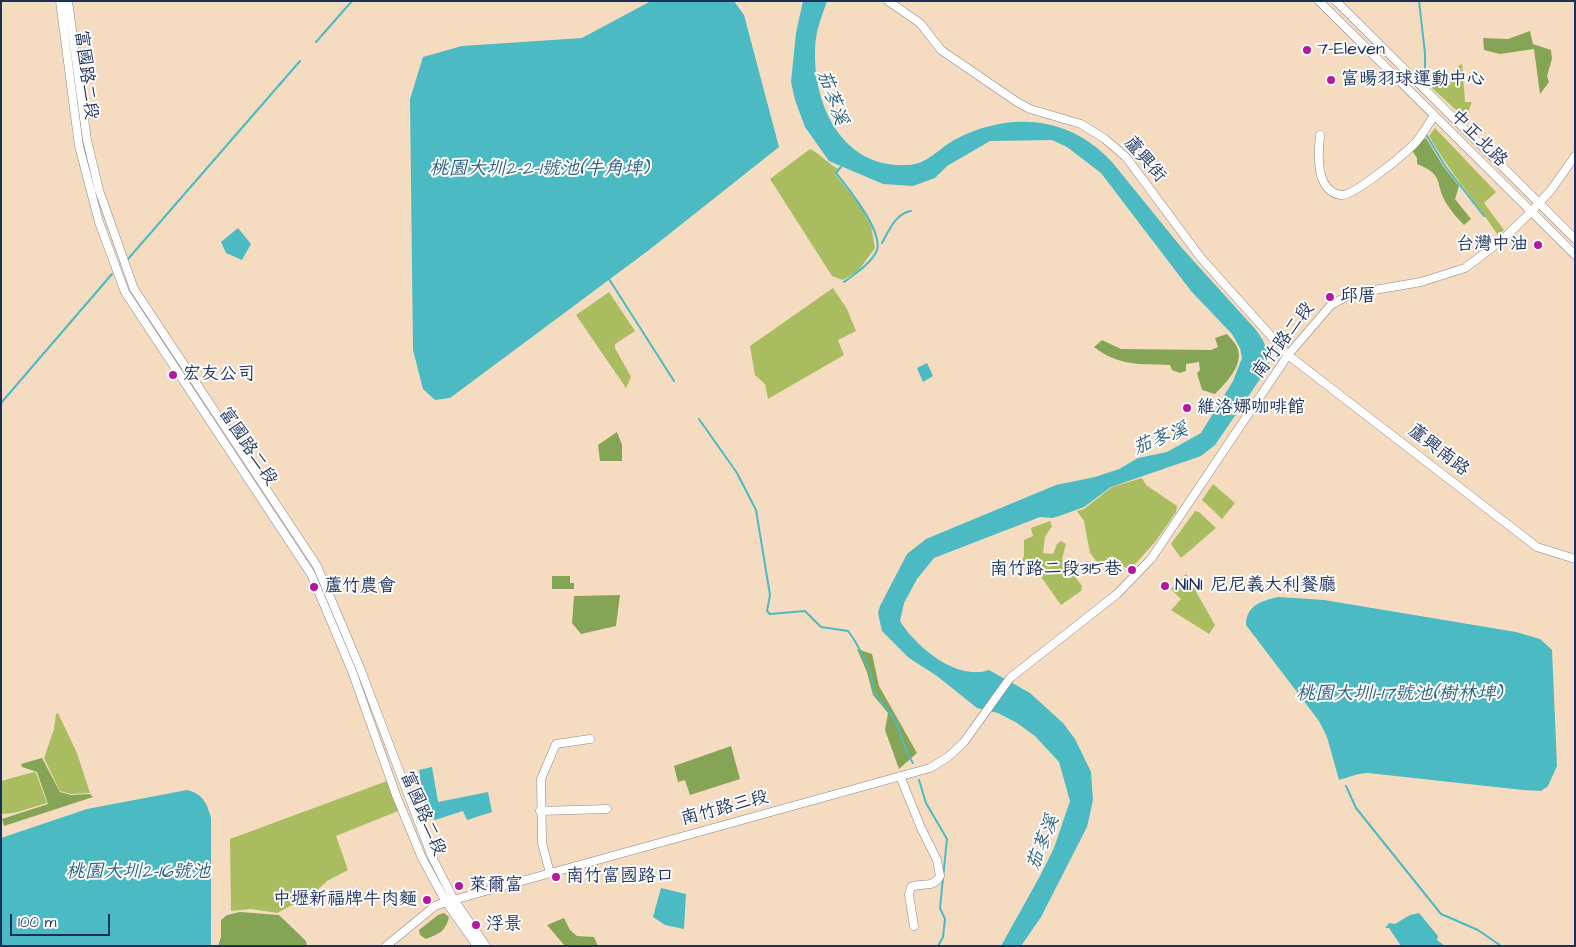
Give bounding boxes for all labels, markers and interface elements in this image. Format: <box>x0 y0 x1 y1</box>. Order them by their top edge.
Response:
street label: 富國路二段 <box>69 29 101 121</box>
place label: 7-Eleven <box>1317 39 1385 61</box>
marker: 7-Eleven <box>1301 44 1313 56</box>
water label: 茄苳溪 <box>811 67 851 129</box>
place label: 富暘羽球運動中心 <box>1341 69 1485 91</box>
marker: 富暘羽球運動中心 <box>1325 74 1337 86</box>
street label: 中正北路 <box>1445 106 1511 172</box>
street label: 蘆興街 <box>1118 133 1170 187</box>
water label: 桃園大圳2-2-1號池(牛角埤) <box>429 159 649 181</box>
place label: 台灣中油 <box>1456 234 1528 256</box>
marker: 台灣中油 <box>1532 239 1544 251</box>
place label: 邱厝 <box>1340 286 1376 308</box>
marker: 邱厝 <box>1324 291 1336 303</box>
street label: 南竹路二段 <box>1248 299 1320 383</box>
place label: 宏友公司 <box>183 364 255 386</box>
marker: 宏友公司 <box>167 369 179 381</box>
place label: 維洛娜咖啡館 <box>1197 397 1305 419</box>
marker: 維洛娜咖啡館 <box>1181 402 1193 414</box>
street label: 富國路二段 <box>213 404 281 490</box>
water label: 茄苳溪 <box>1130 419 1192 461</box>
street label: 蘆興南路 <box>1403 420 1473 482</box>
place label: 南竹路二段315巷 <box>990 559 1122 581</box>
marker: 南竹路二段315巷 <box>1126 564 1138 576</box>
place label: NINI 尼尼義大利餐廳 <box>1175 575 1336 597</box>
place label: 蘆竹農會 <box>324 576 396 598</box>
marker: NINI 尼尼義大利餐廳 <box>1159 580 1171 592</box>
marker: 蘆竹農會 <box>308 581 320 593</box>
water label: 桃園大圳1-17號池(樹林埤) <box>1296 684 1502 706</box>
street label: 富國路二段 <box>394 768 450 860</box>
street label: 南竹路三段 <box>679 787 771 831</box>
water label: 茄苳溪 <box>1023 812 1065 874</box>
water label: 桃園大圳2-16號池 <box>65 862 211 884</box>
place label: 南竹富國路口 <box>566 866 674 888</box>
marker: 南竹富國路口 <box>550 871 562 883</box>
place label: 萊爾富 <box>469 875 523 897</box>
marker: 萊爾富 <box>453 880 465 892</box>
place label: 中壢新福牌牛肉麵 <box>273 889 417 911</box>
marker: 中壢新福牌牛肉麵 <box>421 894 433 906</box>
scale bar <box>12 904 112 936</box>
text: 100 m <box>18 912 57 933</box>
place label: 浮景 <box>486 914 522 936</box>
marker: 浮景 <box>470 919 482 931</box>

